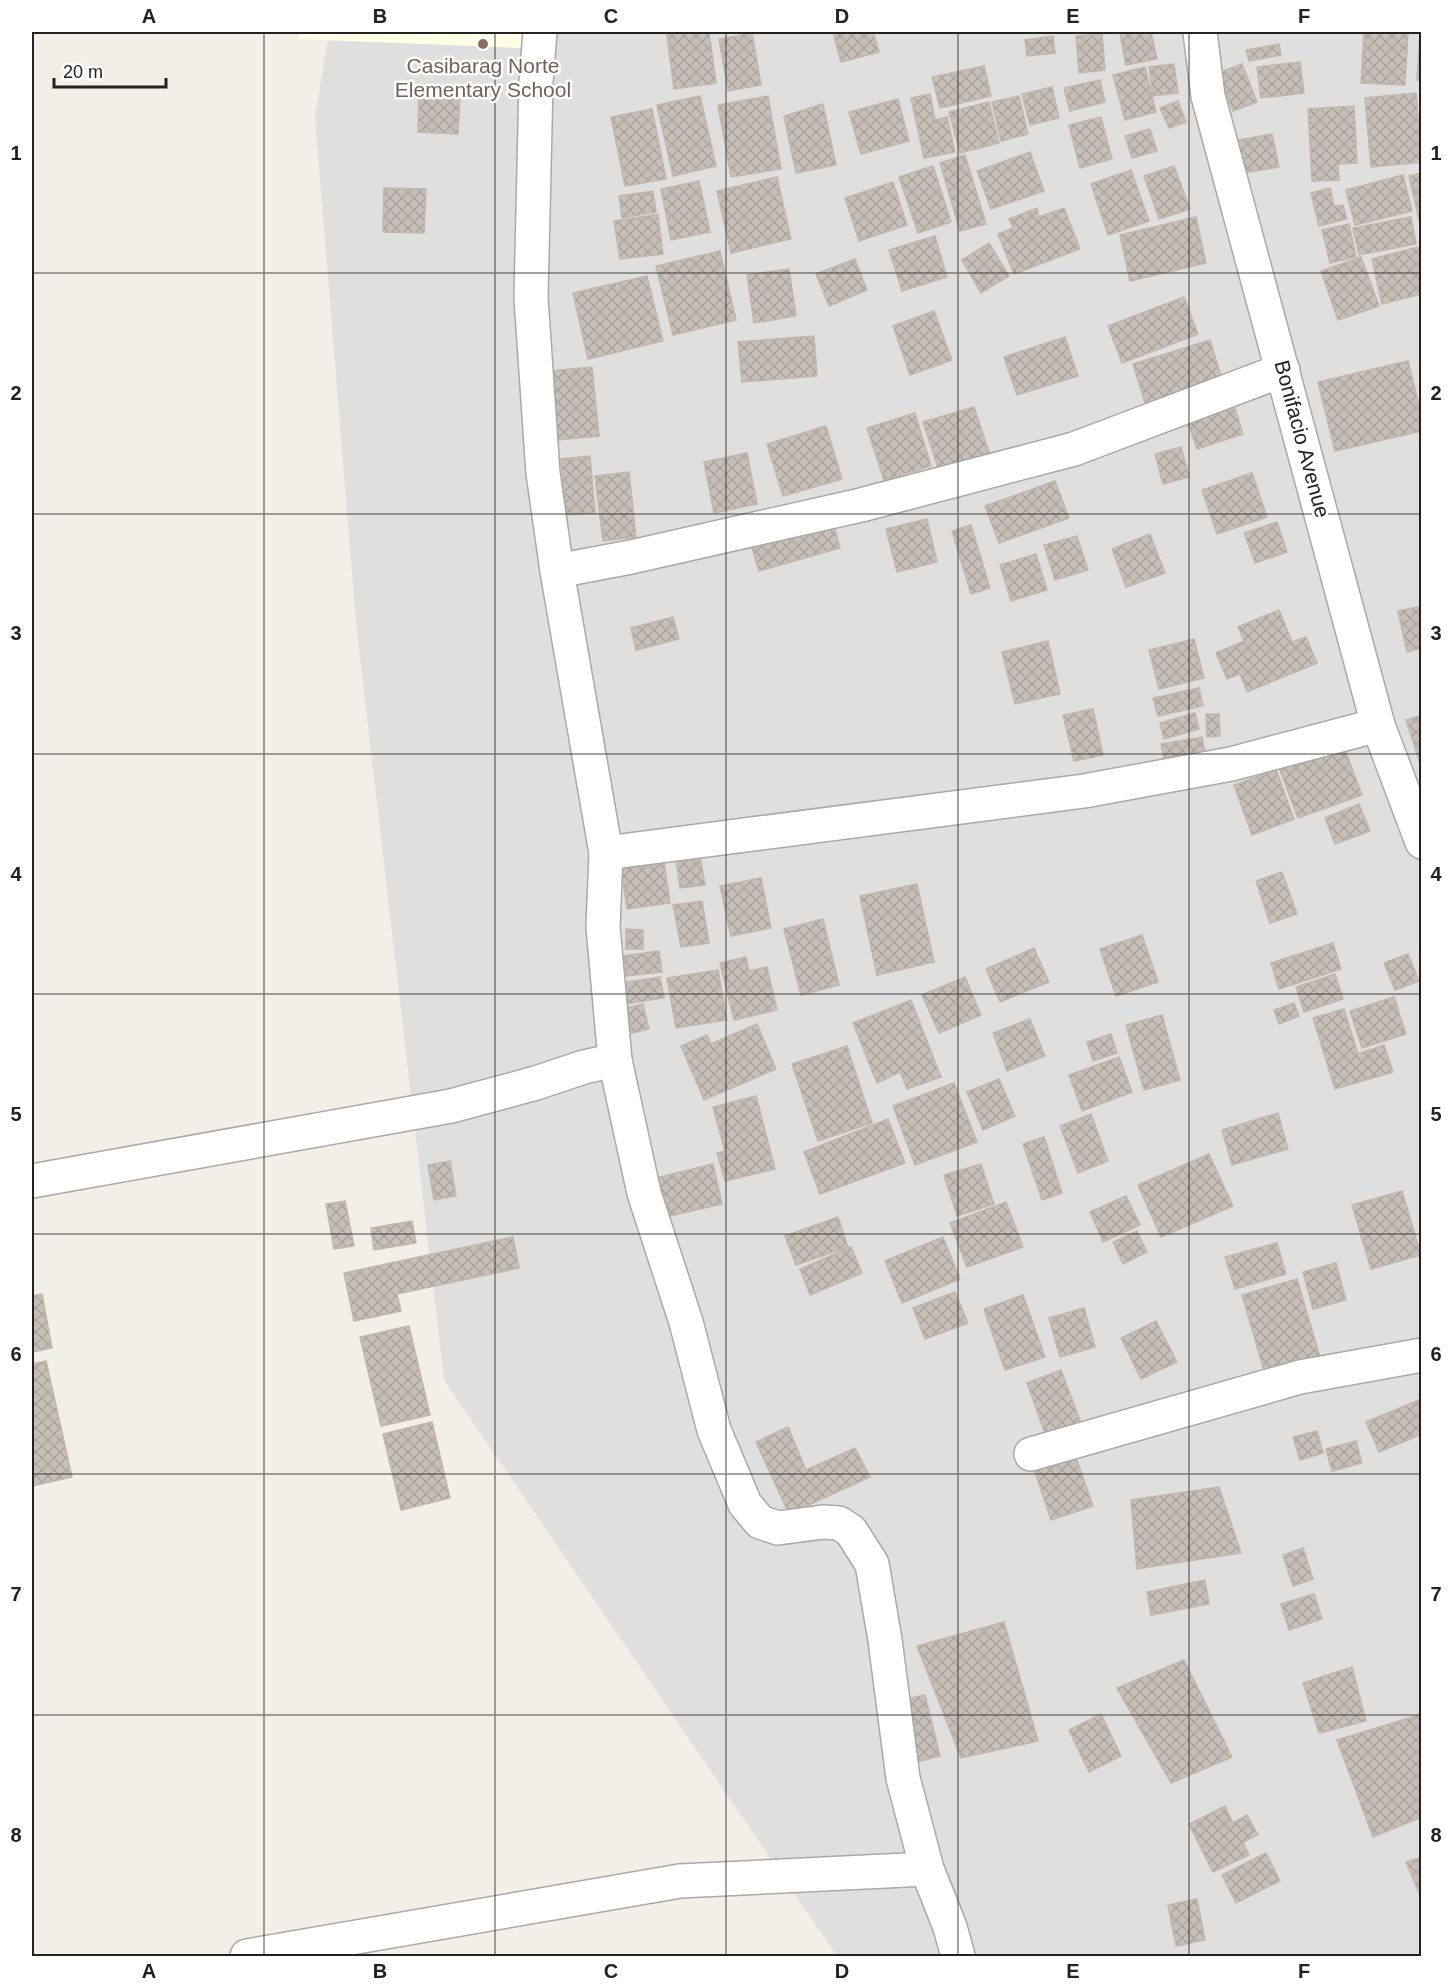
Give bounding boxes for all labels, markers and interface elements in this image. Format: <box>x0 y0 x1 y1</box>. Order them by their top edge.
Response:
text: A <box>142 5 156 27</box>
text: B <box>373 5 387 27</box>
text: C <box>604 5 618 27</box>
text: D <box>835 5 849 27</box>
text: E <box>1066 5 1080 27</box>
text: F <box>1298 5 1310 27</box>
marker: Casibarag Norte Elementary School <box>476 37 490 51</box>
scale bar <box>54 51 166 89</box>
place label: Casibarag Norte Elementary School <box>395 54 571 101</box>
text: 20 m <box>63 62 103 82</box>
text: 1 <box>10 142 22 164</box>
text: 1 <box>1430 142 1442 164</box>
street label: Bonifacio Avenue <box>1270 358 1335 520</box>
text: 2 <box>10 382 22 404</box>
text: 2 <box>1430 382 1442 404</box>
text: 3 <box>10 622 22 644</box>
text: 3 <box>1430 622 1442 644</box>
text: 4 <box>10 863 22 885</box>
text: 4 <box>1430 863 1442 885</box>
text: 5 <box>10 1103 22 1125</box>
text: 5 <box>1430 1103 1442 1125</box>
text: 6 <box>10 1343 22 1365</box>
text: 6 <box>1430 1343 1442 1365</box>
text: 7 <box>10 1583 22 1605</box>
text: 7 <box>1430 1583 1442 1605</box>
text: 8 <box>10 1824 22 1846</box>
text: 8 <box>1430 1824 1442 1846</box>
text: A <box>142 1960 156 1982</box>
text: B <box>373 1960 387 1982</box>
text: C <box>604 1960 618 1982</box>
text: D <box>835 1960 849 1982</box>
text: E <box>1066 1960 1080 1982</box>
text: F <box>1298 1960 1310 1982</box>

